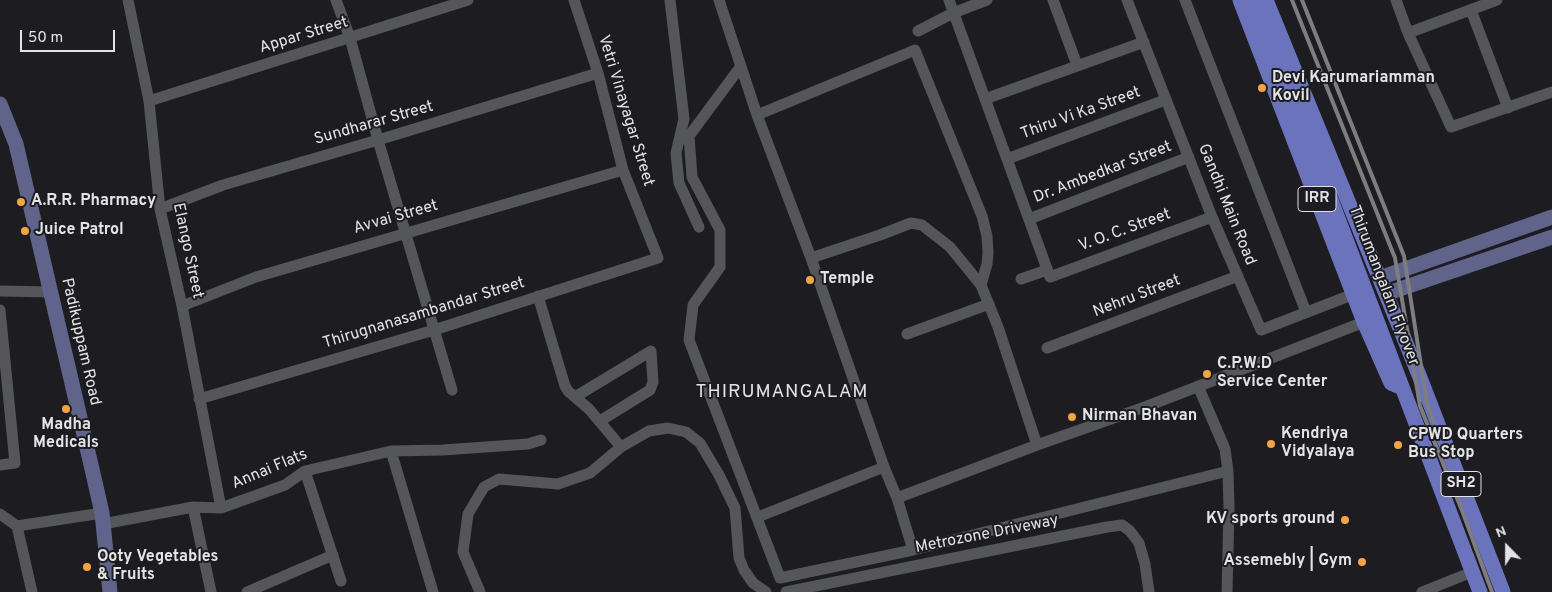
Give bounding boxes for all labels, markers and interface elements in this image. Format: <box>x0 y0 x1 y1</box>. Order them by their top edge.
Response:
street label: Appar Street <box>257 13 351 59</box>
scale bar <box>22 20 118 52</box>
text: 50 m <box>28 29 63 48</box>
street label: Vetri Vinayagar Street <box>593 33 657 189</box>
place label: Devi Karumariamman Kovil <box>1272 69 1435 107</box>
marker: Devi Karumariamman Kovil <box>1256 82 1268 94</box>
street label: Thiru Vi Ka Street <box>1019 83 1143 145</box>
street label: Sundharar Street <box>312 98 436 150</box>
street label: Dr. Ambedkar Street <box>1031 138 1175 208</box>
street label: Gandhi Main Road <box>1193 141 1259 269</box>
road number: IRR <box>1298 186 1336 212</box>
place label: A.R.R. Pharmacy <box>31 192 156 212</box>
marker: A.R.R. Pharmacy <box>15 196 27 208</box>
street label: Avvai Street <box>352 197 440 239</box>
street label: Elango Street <box>167 201 207 301</box>
street label: Thirumangalam Flyover <box>1344 203 1422 369</box>
street label: V. O. C. Street <box>1076 205 1174 257</box>
place label: Juice Patrol <box>35 221 124 241</box>
marker: Juice Patrol <box>19 225 31 237</box>
place label: Temple <box>820 270 874 290</box>
street label: Nehru Street <box>1091 272 1183 322</box>
street label: Thirugnanasambandar Street <box>321 274 527 354</box>
marker: Temple <box>804 274 816 286</box>
street label: Padikuppam Road <box>56 276 104 408</box>
place label: C.P.W.D Service Center <box>1217 355 1327 393</box>
marker: C.P.W.D Service Center <box>1201 368 1213 380</box>
district label: THIRUMANGALAM <box>694 382 870 404</box>
marker: Madha Medicals <box>60 403 72 415</box>
place label: Nirman Bhavan <box>1082 407 1197 427</box>
marker: Nirman Bhavan <box>1066 411 1078 423</box>
place label: Madha Medicals <box>33 416 99 454</box>
place label: Kendriya Vidyalaya <box>1281 425 1354 463</box>
place label: CPWD Quarters Bus Stop <box>1408 426 1523 464</box>
marker: Kendriya Vidyalaya <box>1265 438 1277 450</box>
marker: CPWD Quarters Bus Stop <box>1392 439 1404 451</box>
street label: Annai Flats <box>229 445 311 495</box>
road number: SH2 <box>1441 472 1481 496</box>
place label: KV sports ground <box>1206 510 1335 530</box>
street label: Metrozone Driveway <box>914 512 1060 558</box>
marker: KV sports ground <box>1339 514 1351 526</box>
north arrow <box>1482 522 1532 572</box>
text: N <box>1493 523 1509 542</box>
place label: Ooty Vegetables & Fruits <box>97 548 219 586</box>
place label: Assemebly | Gym <box>1223 552 1352 572</box>
marker: Assemebly | Gym <box>1356 556 1368 568</box>
marker: Ooty Vegetables & Fruits <box>81 561 93 573</box>

